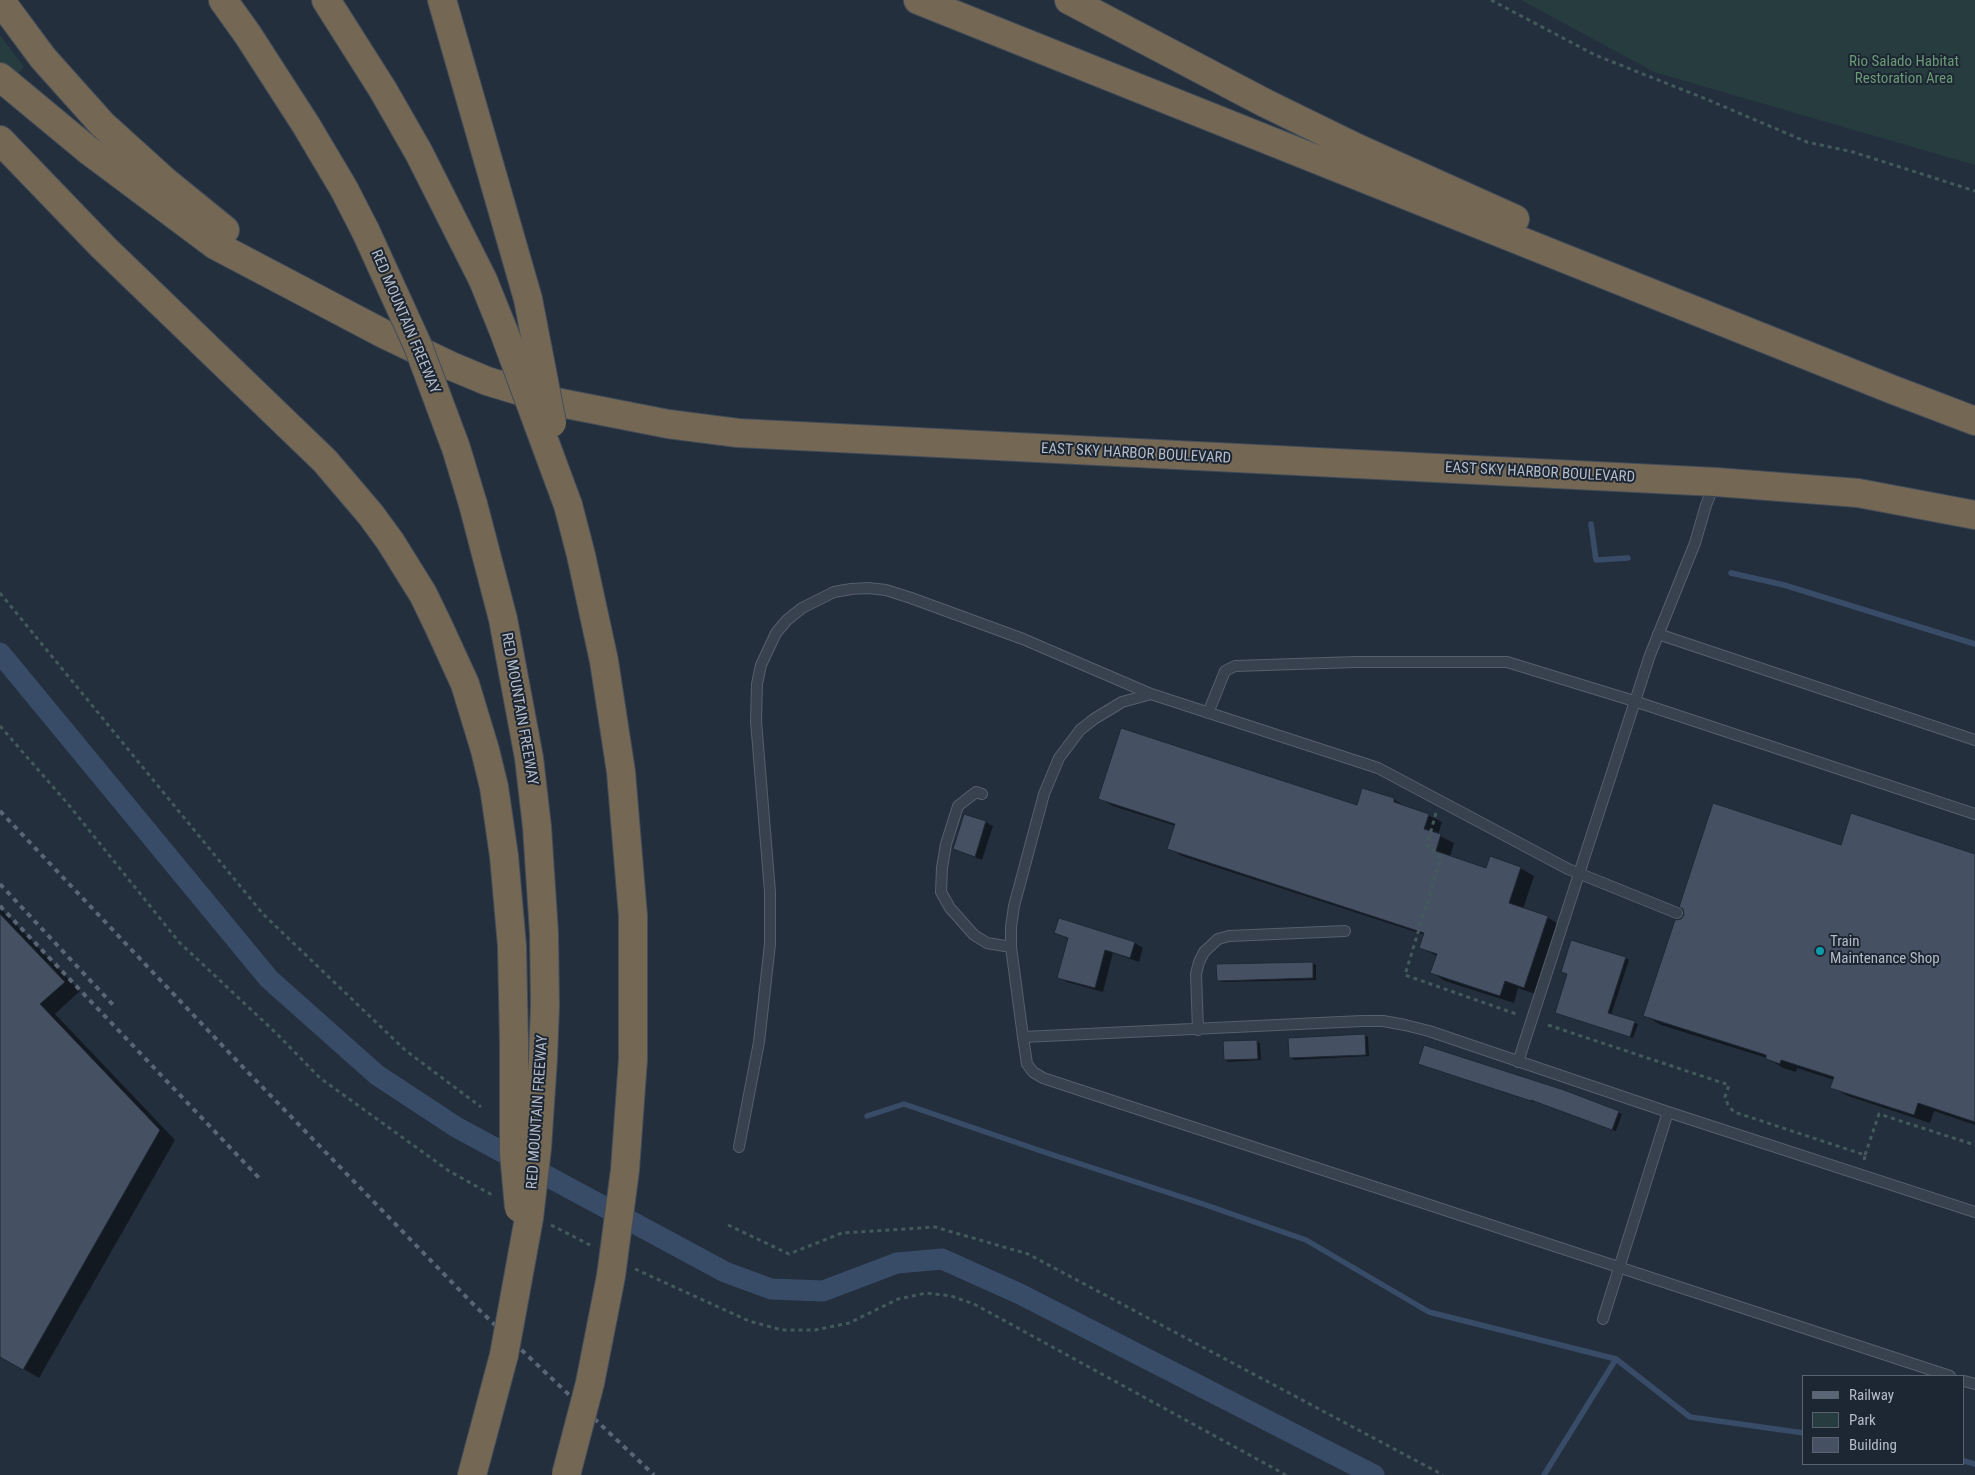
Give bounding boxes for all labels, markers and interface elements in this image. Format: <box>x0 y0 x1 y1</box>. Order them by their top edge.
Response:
park label: Rio Salado Habitat Restoration Area <box>1849 53 1959 88</box>
street label: RED MOUNTAIN FREEWAY <box>366 247 444 397</box>
street label: EAST SKY HARBOR BOULEVARD <box>1041 440 1231 468</box>
street label: EAST SKY HARBOR BOULEVARD <box>1445 459 1635 487</box>
street label: RED MOUNTAIN FREEWAY <box>497 631 541 787</box>
place label: Train Maintenance Shop <box>1830 933 1940 968</box>
marker: Train Maintenance Shop <box>1814 945 1826 957</box>
street label: RED MOUNTAIN FREEWAY <box>524 1034 552 1190</box>
legend <box>1802 1375 1965 1465</box>
text: Railway <box>1849 1386 1894 1404</box>
text: Park <box>1849 1411 1876 1429</box>
text: Building <box>1849 1436 1897 1454</box>

